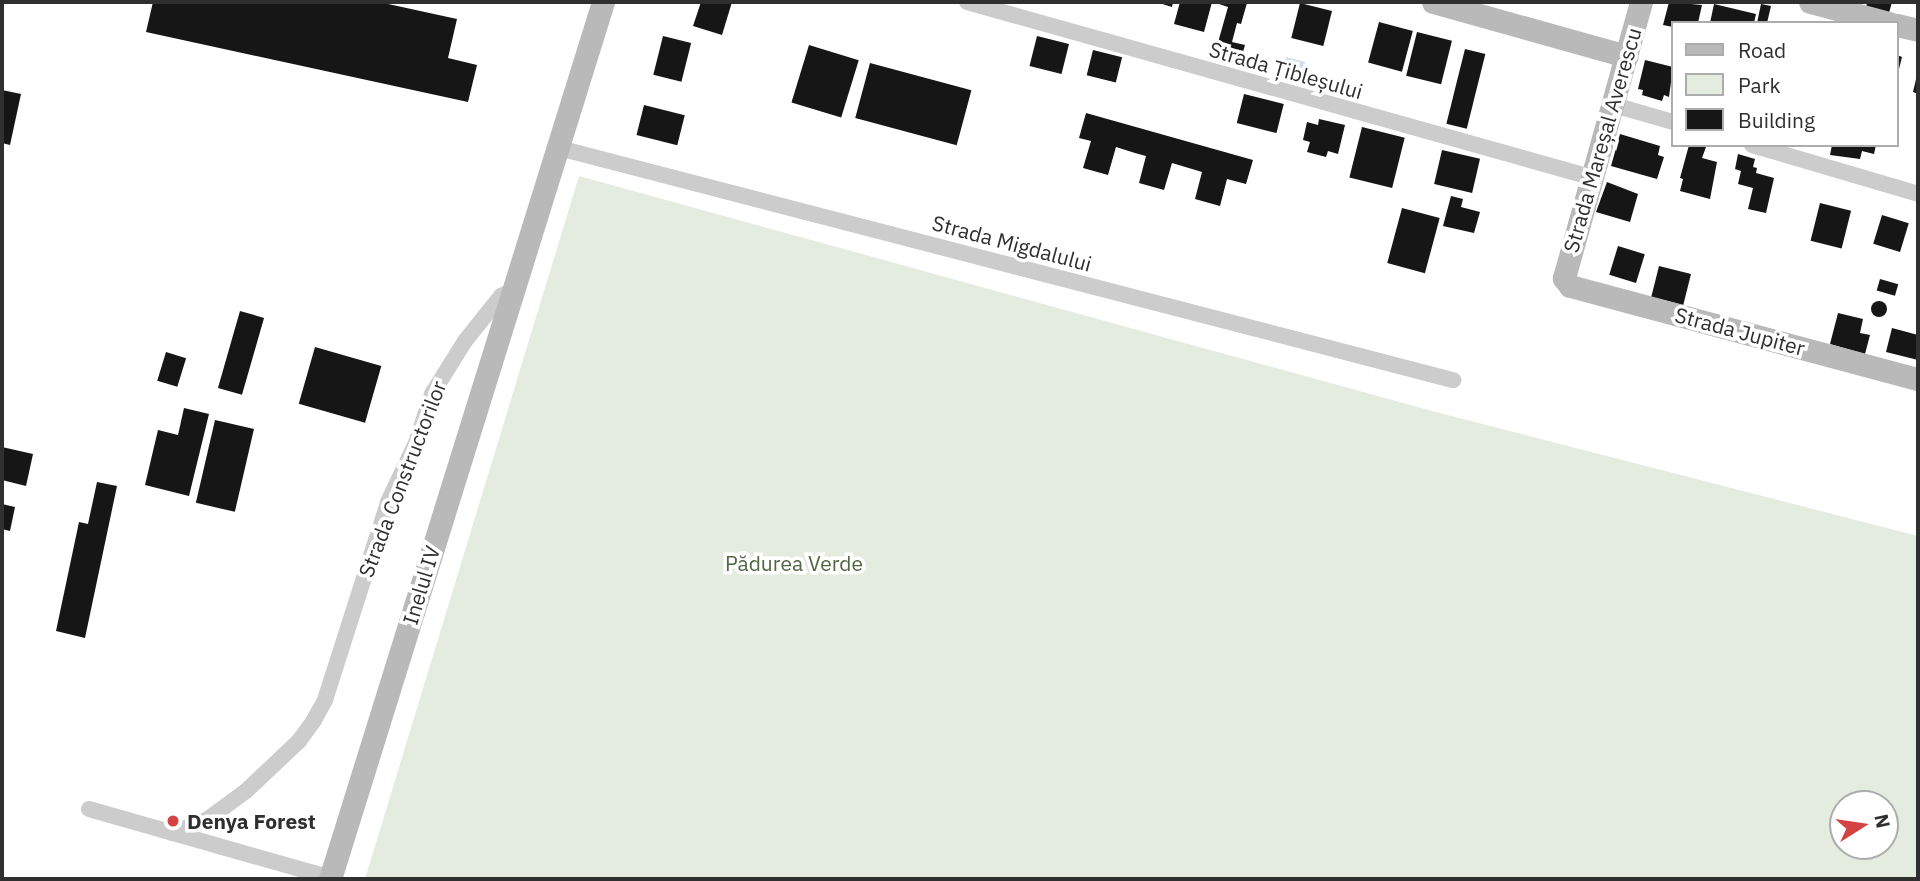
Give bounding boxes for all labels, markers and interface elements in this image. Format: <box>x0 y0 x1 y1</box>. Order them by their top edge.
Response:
legend <box>1672 21 1899 147</box>
street label: Strada Mareșal Averescu <box>1558 25 1646 255</box>
street label: Strada Țibleșului <box>1206 36 1366 104</box>
text: Road <box>1738 36 1786 64</box>
text: Park <box>1738 71 1781 99</box>
text: Building <box>1738 106 1815 134</box>
street label: Strada Migdalului <box>930 210 1094 276</box>
street label: Strada Jupiter <box>1672 302 1808 360</box>
street label: Strada Constructorilor <box>353 377 451 581</box>
street label: Inelul IV <box>397 542 445 628</box>
park label: Pădurea Verde <box>725 550 863 576</box>
north arrow <box>1829 790 1899 860</box>
place label: Denya Forest <box>187 808 316 834</box>
text: N <box>1869 812 1896 830</box>
marker: Denya Forest <box>165 813 181 829</box>

